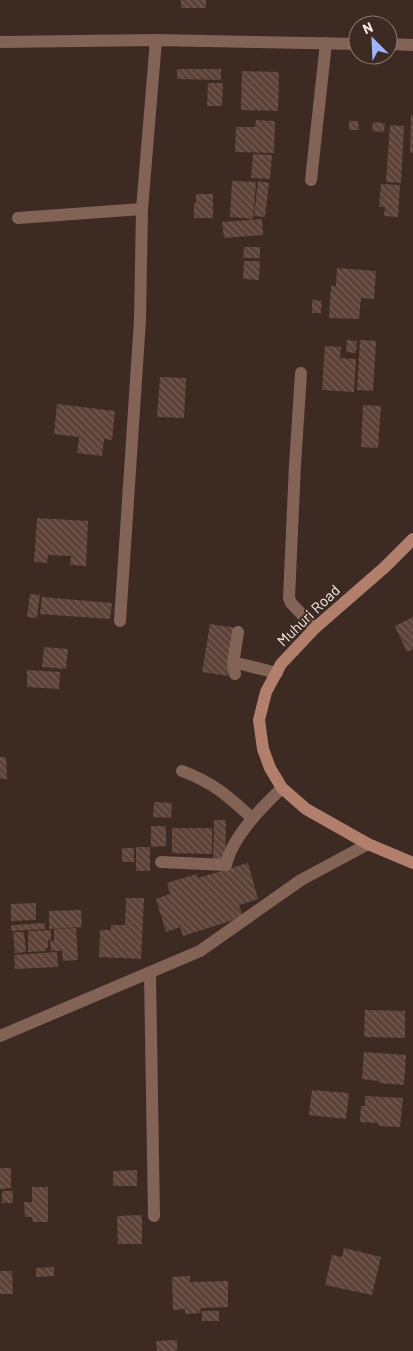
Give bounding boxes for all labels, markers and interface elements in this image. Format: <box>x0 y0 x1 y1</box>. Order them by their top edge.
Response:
north arrow <box>348 15 398 65</box>
text: N <box>360 18 375 37</box>
street label: Muhuri Road <box>273 581 343 649</box>

